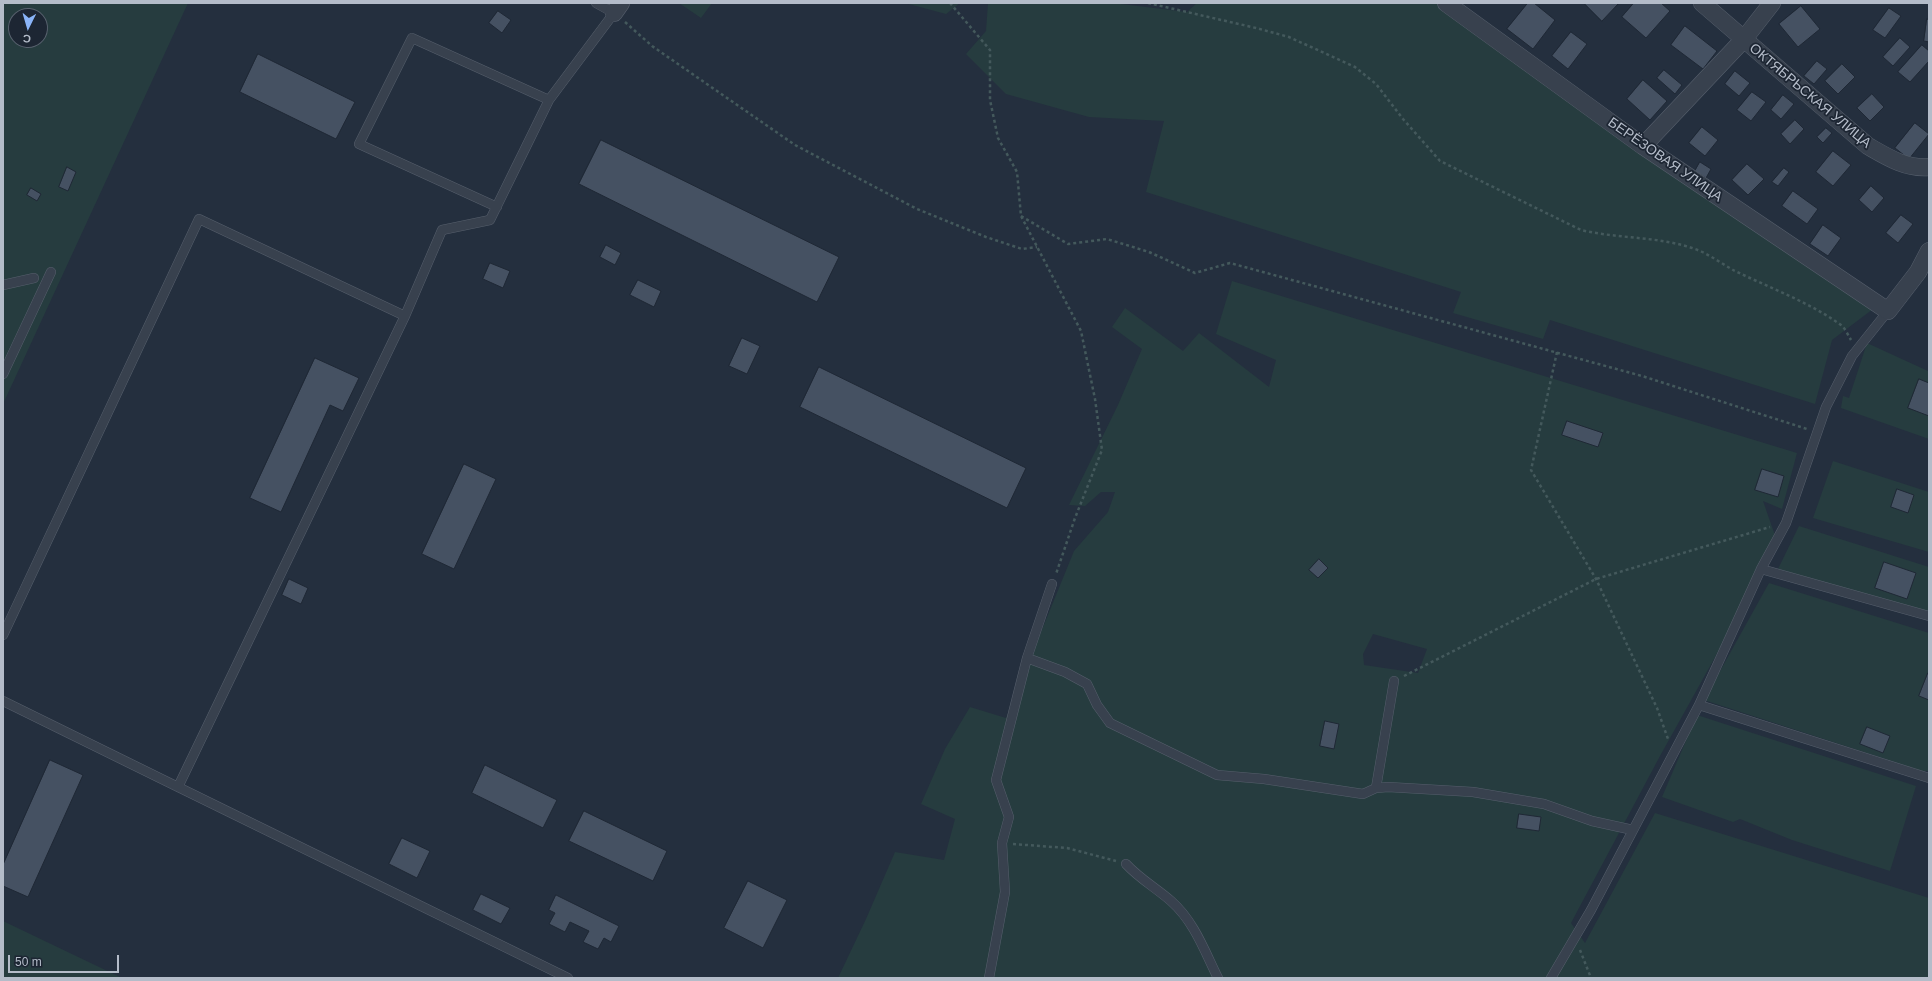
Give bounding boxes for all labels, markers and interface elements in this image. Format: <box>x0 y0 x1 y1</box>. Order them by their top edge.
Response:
north arrow <box>8 8 48 48</box>
text: С <box>23 33 32 45</box>
street label: ОКТЯБРЬСКАЯ УЛИЦА <box>1746 40 1874 152</box>
street label: БЕРЁЗОВАЯ УЛИЦА <box>1604 114 1726 206</box>
scale bar <box>10 947 121 973</box>
text: 50 m <box>15 955 42 969</box>

